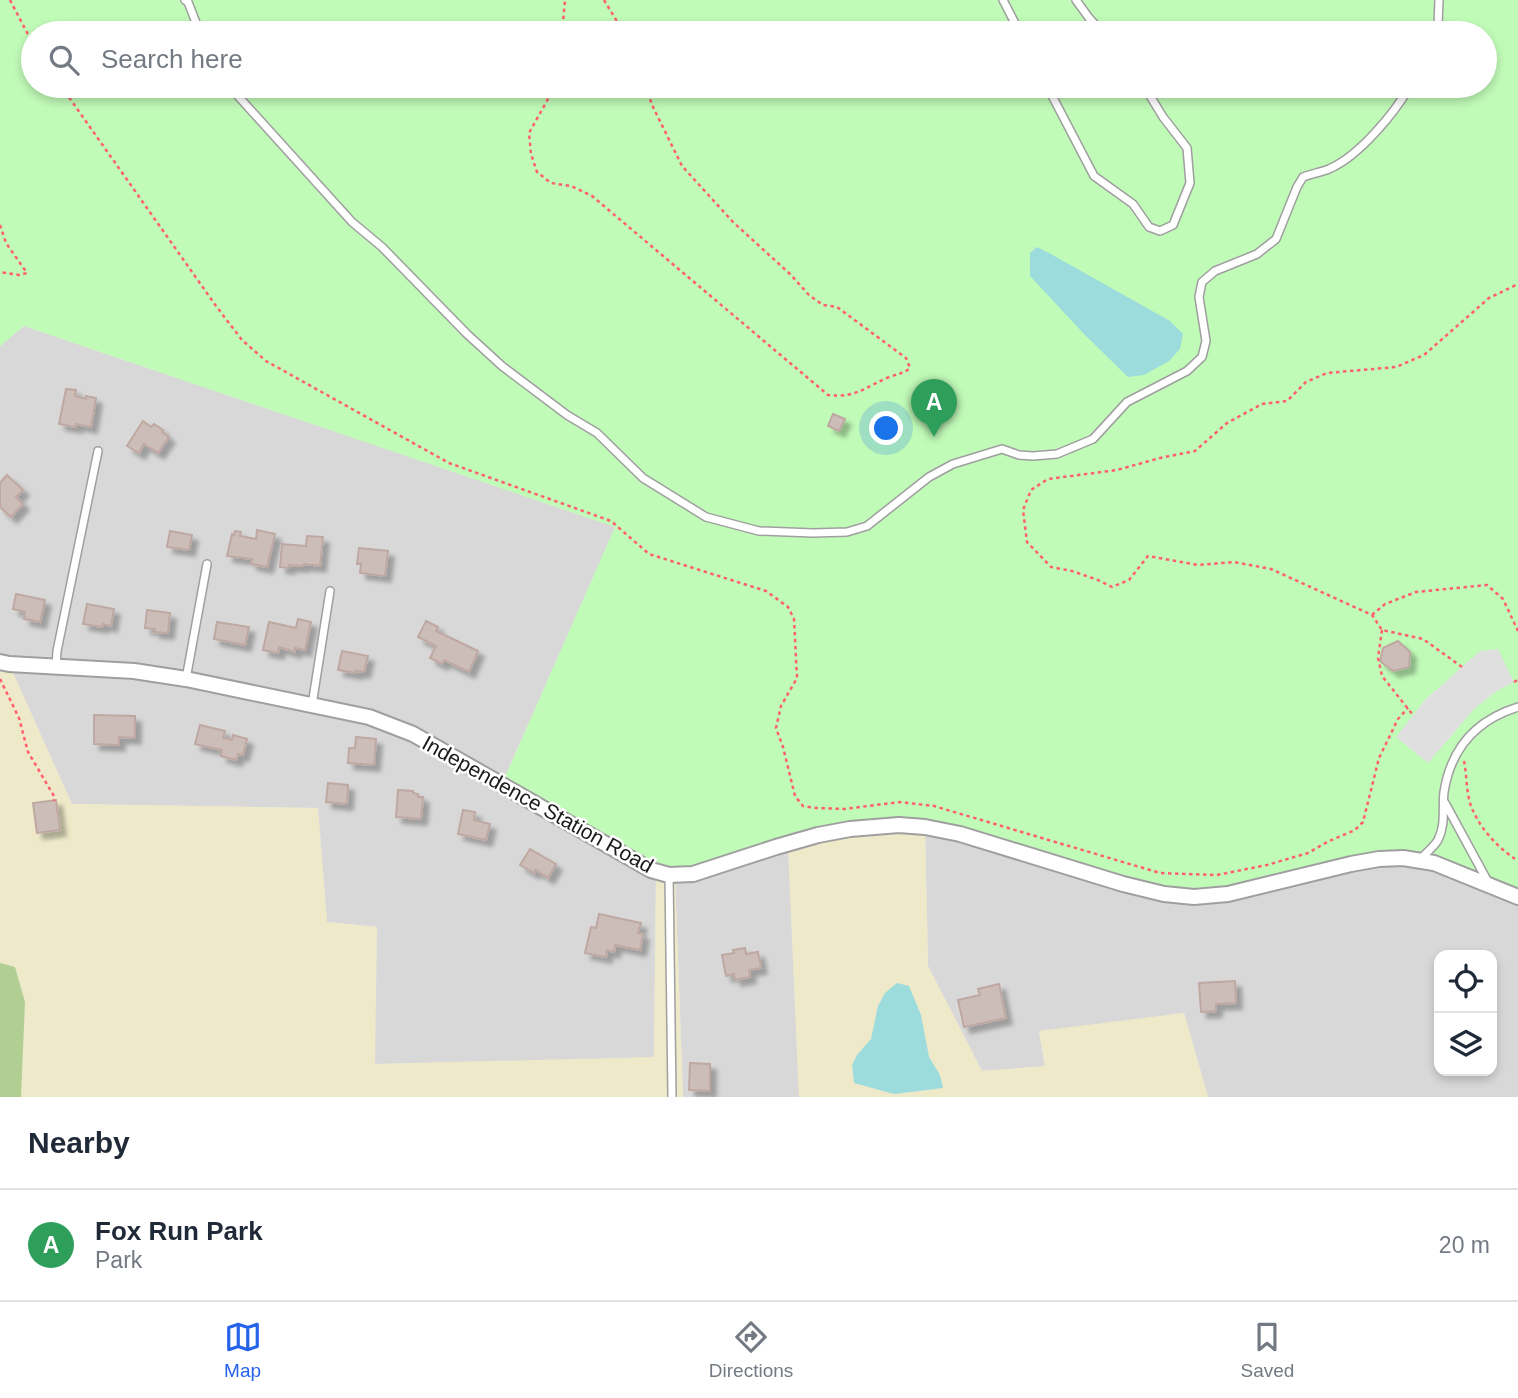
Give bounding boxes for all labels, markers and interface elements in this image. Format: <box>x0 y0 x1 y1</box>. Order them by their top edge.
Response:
search box <box>21 21 1497 98</box>
icon: search <box>45 41 83 79</box>
text: Search here <box>101 44 243 74</box>
pin: A <box>911 379 957 437</box>
your location <box>869 411 903 445</box>
street label: Independence Station Road <box>419 731 657 877</box>
map controls <box>1434 950 1497 1076</box>
button: locate <box>1434 950 1497 1013</box>
button: layers <box>1434 1013 1497 1076</box>
text: Nearby <box>28 1126 130 1159</box>
text: Fox Run Park <box>95 1216 263 1246</box>
text: A <box>43 1232 59 1258</box>
text: 20 m <box>1439 1232 1490 1258</box>
text: Park <box>95 1247 142 1273</box>
tab: Map <box>224 1318 262 1382</box>
tab: Directions <box>709 1318 793 1382</box>
tab: Saved <box>1240 1318 1294 1382</box>

